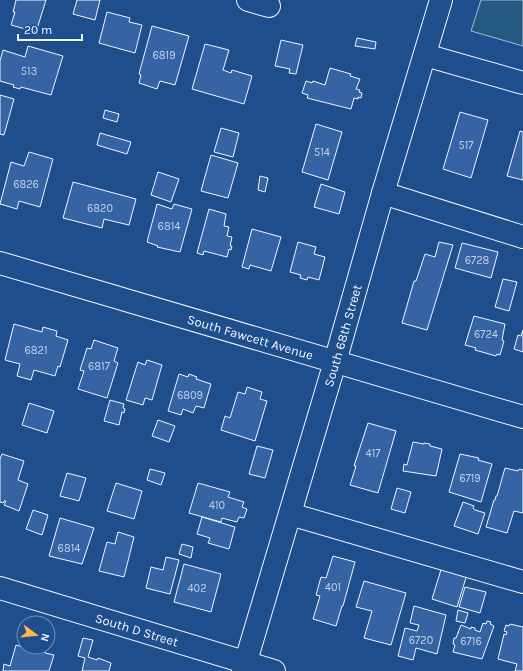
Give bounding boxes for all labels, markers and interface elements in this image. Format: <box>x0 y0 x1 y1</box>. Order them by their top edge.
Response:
scale bar <box>18 16 82 42</box>
text: 20 m <box>24 23 52 37</box>
house number: 6819 <box>152 49 176 62</box>
house number: 513 <box>21 65 37 78</box>
house number: 517 <box>458 139 474 152</box>
house number: 514 <box>314 146 330 159</box>
house number: 6826 <box>13 178 39 191</box>
house number: 6820 <box>87 202 113 215</box>
house number: 6814 <box>158 220 180 233</box>
house number: 6728 <box>465 254 490 267</box>
street label: South 68th Street <box>321 283 365 388</box>
street label: South Fawcett Avenue <box>185 312 315 363</box>
house number: 6724 <box>474 328 498 341</box>
house number: 6821 <box>24 344 48 357</box>
house number: 6817 <box>88 360 110 373</box>
house number: 6809 <box>177 389 203 402</box>
house number: 417 <box>366 447 380 460</box>
house number: 6719 <box>459 472 481 485</box>
house number: 410 <box>209 499 225 512</box>
house number: 6814 <box>58 542 80 555</box>
house number: 401 <box>325 581 341 594</box>
house number: 402 <box>187 582 207 595</box>
street label: South D Street <box>93 610 180 650</box>
north arrow <box>16 615 56 655</box>
text: N <box>38 632 52 643</box>
house number: 6720 <box>409 634 433 647</box>
house number: 6716 <box>460 635 482 648</box>

